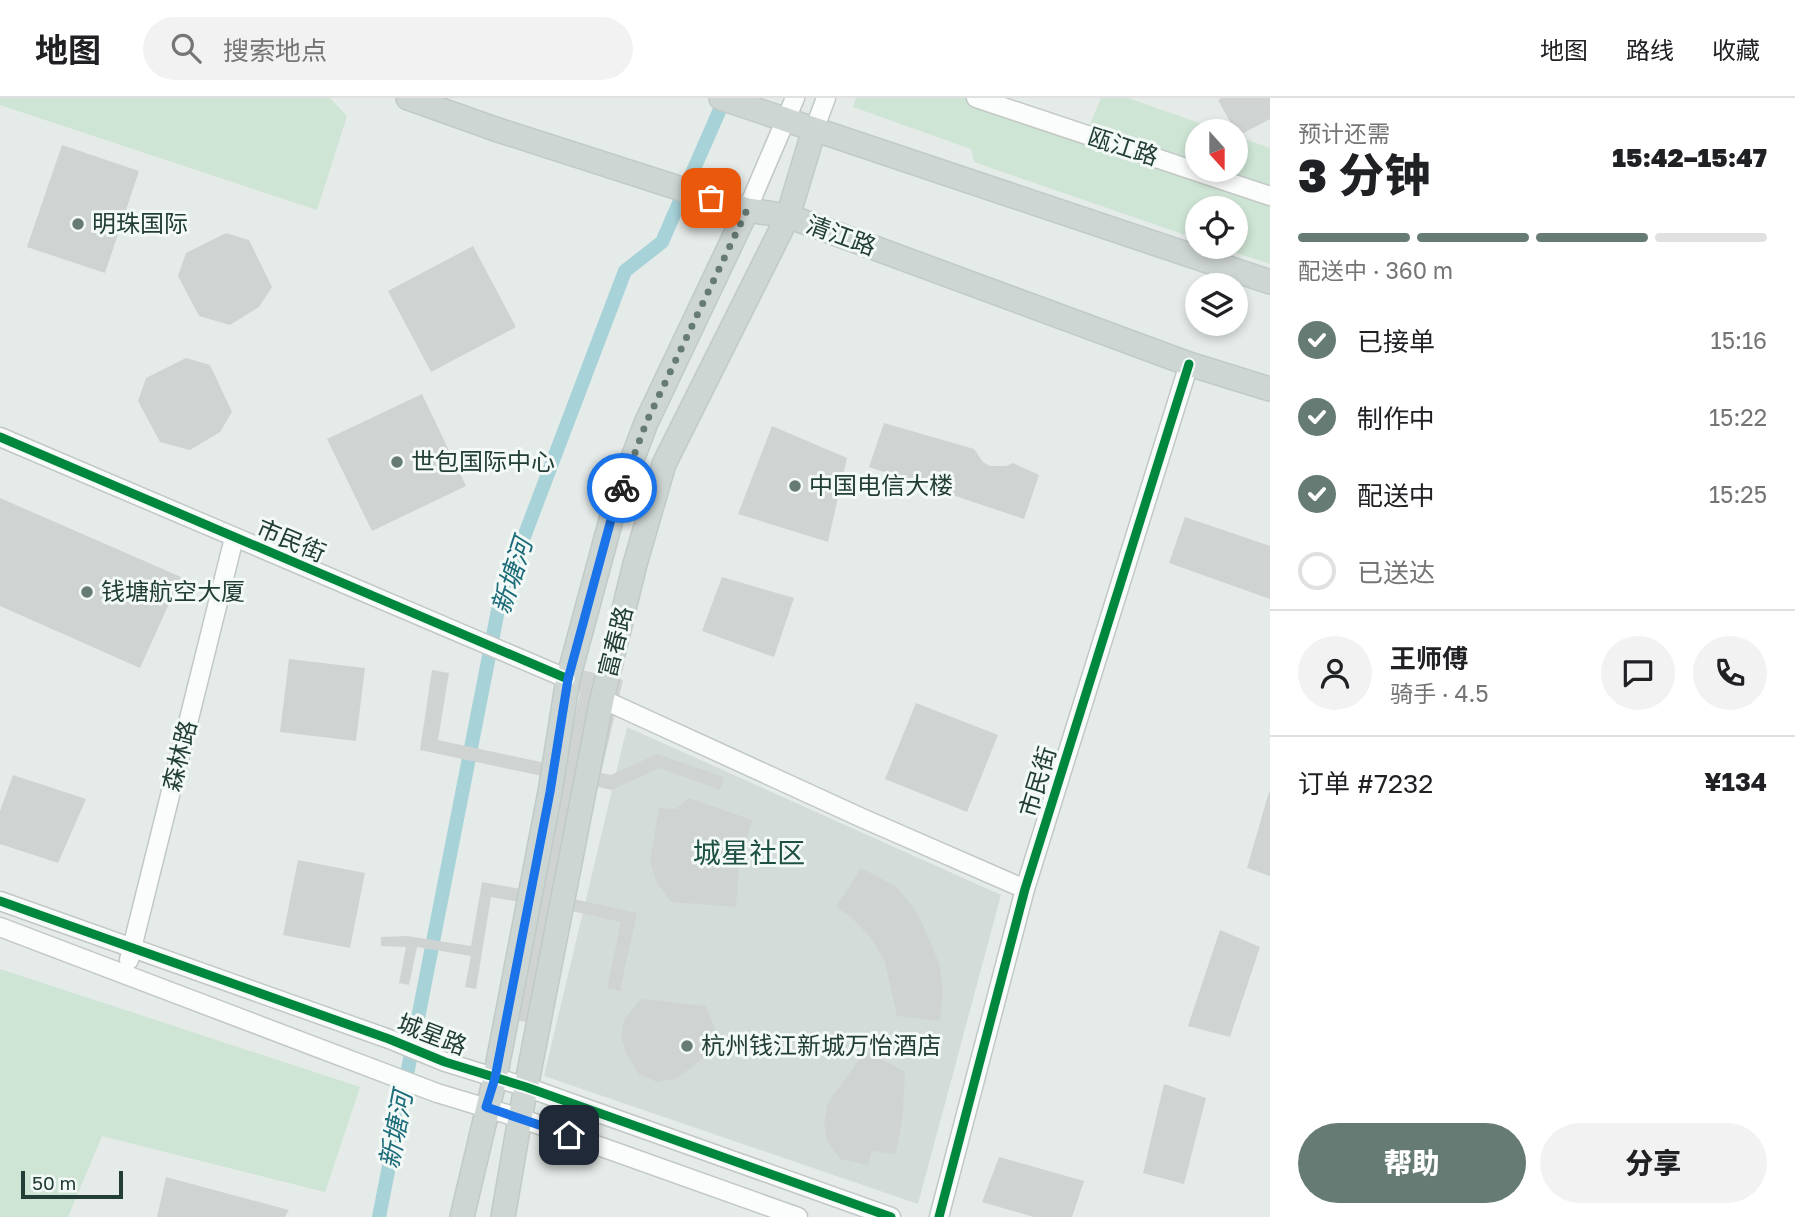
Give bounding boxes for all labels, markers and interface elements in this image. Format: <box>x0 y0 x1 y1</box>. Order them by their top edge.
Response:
search box <box>143 17 633 80</box>
icon: search <box>167 29 205 67</box>
text: 地图 <box>35 30 101 69</box>
text: 搜索地点 <box>223 35 327 66</box>
text: 地图 <box>1540 35 1588 64</box>
text: 路线 <box>1626 35 1674 64</box>
text: 收藏 <box>1712 35 1760 64</box>
north arrow <box>1185 119 1248 182</box>
map controls <box>1185 119 1248 336</box>
text: 预计还需 <box>1298 119 1390 147</box>
street label: 瓯江路 <box>1085 121 1162 170</box>
text: 15:42–15:47 <box>1612 142 1767 173</box>
text: 3 分钟 <box>1298 147 1430 202</box>
pin <box>681 168 741 228</box>
icon: bag <box>692 179 730 217</box>
button: locate <box>1185 196 1248 259</box>
place label: 明珠国际 <box>92 208 188 237</box>
street label: 清江路 <box>803 209 880 261</box>
marker: 明珠国际 <box>70 216 86 232</box>
text: 配送中 · 360 m <box>1298 256 1453 284</box>
button: layers <box>1185 273 1248 336</box>
icon: check <box>1298 321 1336 359</box>
text: 已接单 <box>1357 326 1435 357</box>
text: 15:16 <box>1711 326 1767 354</box>
icon: check <box>1298 398 1336 436</box>
text: 制作中 <box>1357 403 1435 434</box>
text: 15:22 <box>1709 403 1767 431</box>
place label: 世包国际中心 <box>411 446 555 475</box>
courier <box>587 453 657 523</box>
marker: 世包国际中心 <box>389 454 405 470</box>
icon: bike <box>603 469 641 507</box>
place label: 中国电信大楼 <box>809 470 953 499</box>
icon: check <box>1298 475 1336 513</box>
marker: 中国电信大楼 <box>787 478 803 494</box>
text: 配送中 <box>1357 480 1435 511</box>
text: 15:25 <box>1709 480 1767 508</box>
street label: 市民街 <box>253 512 330 567</box>
water label: 新塘河 <box>485 529 540 618</box>
text: 已送达 <box>1357 557 1435 588</box>
place label: 钱塘航空大厦 <box>101 576 245 605</box>
marker: 钱塘航空大厦 <box>79 584 95 600</box>
street label: 富春路 <box>592 603 637 680</box>
button: person <box>1298 636 1372 710</box>
button: chat <box>1601 636 1675 710</box>
button: phone <box>1693 636 1767 710</box>
text: 王师傅 <box>1390 643 1468 674</box>
text: 骑手 · 4.5 <box>1390 679 1489 707</box>
street label: 森林路 <box>156 717 201 794</box>
street label: 市民街 <box>1012 743 1061 820</box>
text: ¥134 <box>1704 766 1767 797</box>
text: 订单 #7232 <box>1298 768 1433 799</box>
district label: 城星社区 <box>693 836 805 869</box>
street label: 城星路 <box>394 1007 471 1060</box>
place label: 杭州钱江新城万怡酒店 <box>701 1030 941 1059</box>
marker: 杭州钱江新城万怡酒店 <box>679 1038 695 1054</box>
water label: 新塘河 <box>373 1084 419 1171</box>
pin <box>539 1105 599 1165</box>
icon: home <box>550 1116 588 1154</box>
button: 帮助 <box>1298 1123 1526 1203</box>
button: 分享 <box>1540 1123 1767 1203</box>
scale bar <box>21 1168 122 1200</box>
text: 50 m <box>32 1171 76 1194</box>

